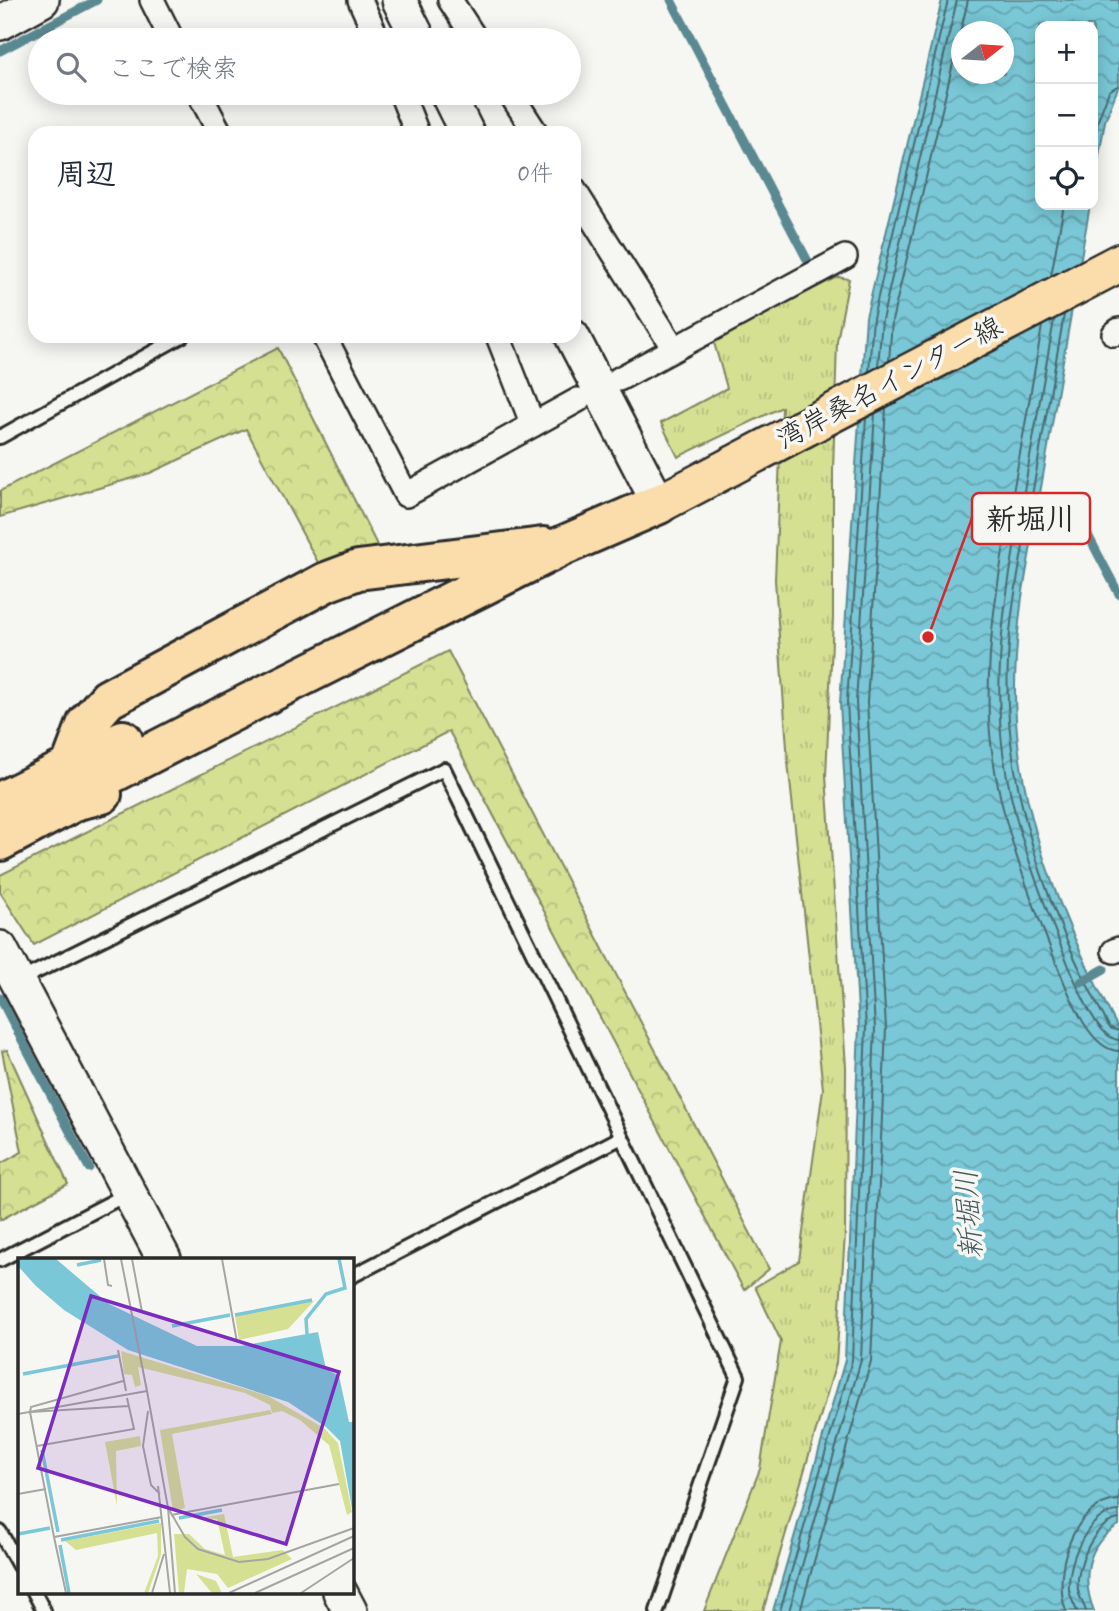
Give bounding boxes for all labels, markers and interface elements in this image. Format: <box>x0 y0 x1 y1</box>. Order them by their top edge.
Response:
north arrow <box>951 21 1014 84</box>
map controls <box>1035 21 1098 210</box>
button: + <box>1035 21 1098 84</box>
search box <box>28 28 581 105</box>
icon: search <box>52 48 90 86</box>
text: ここで検索 <box>108 53 238 87</box>
button: − <box>1035 84 1098 147</box>
button: locate <box>1035 147 1098 210</box>
text: 周辺 <box>56 156 116 195</box>
text: 0件 <box>517 160 553 190</box>
street label: 湾岸桑名インター線 <box>771 309 1009 459</box>
callout: 新堀川 <box>972 493 1090 544</box>
text: 新堀川 <box>986 501 1076 540</box>
water label: 新堀川 <box>947 1168 993 1260</box>
inset map <box>18 1258 354 1594</box>

